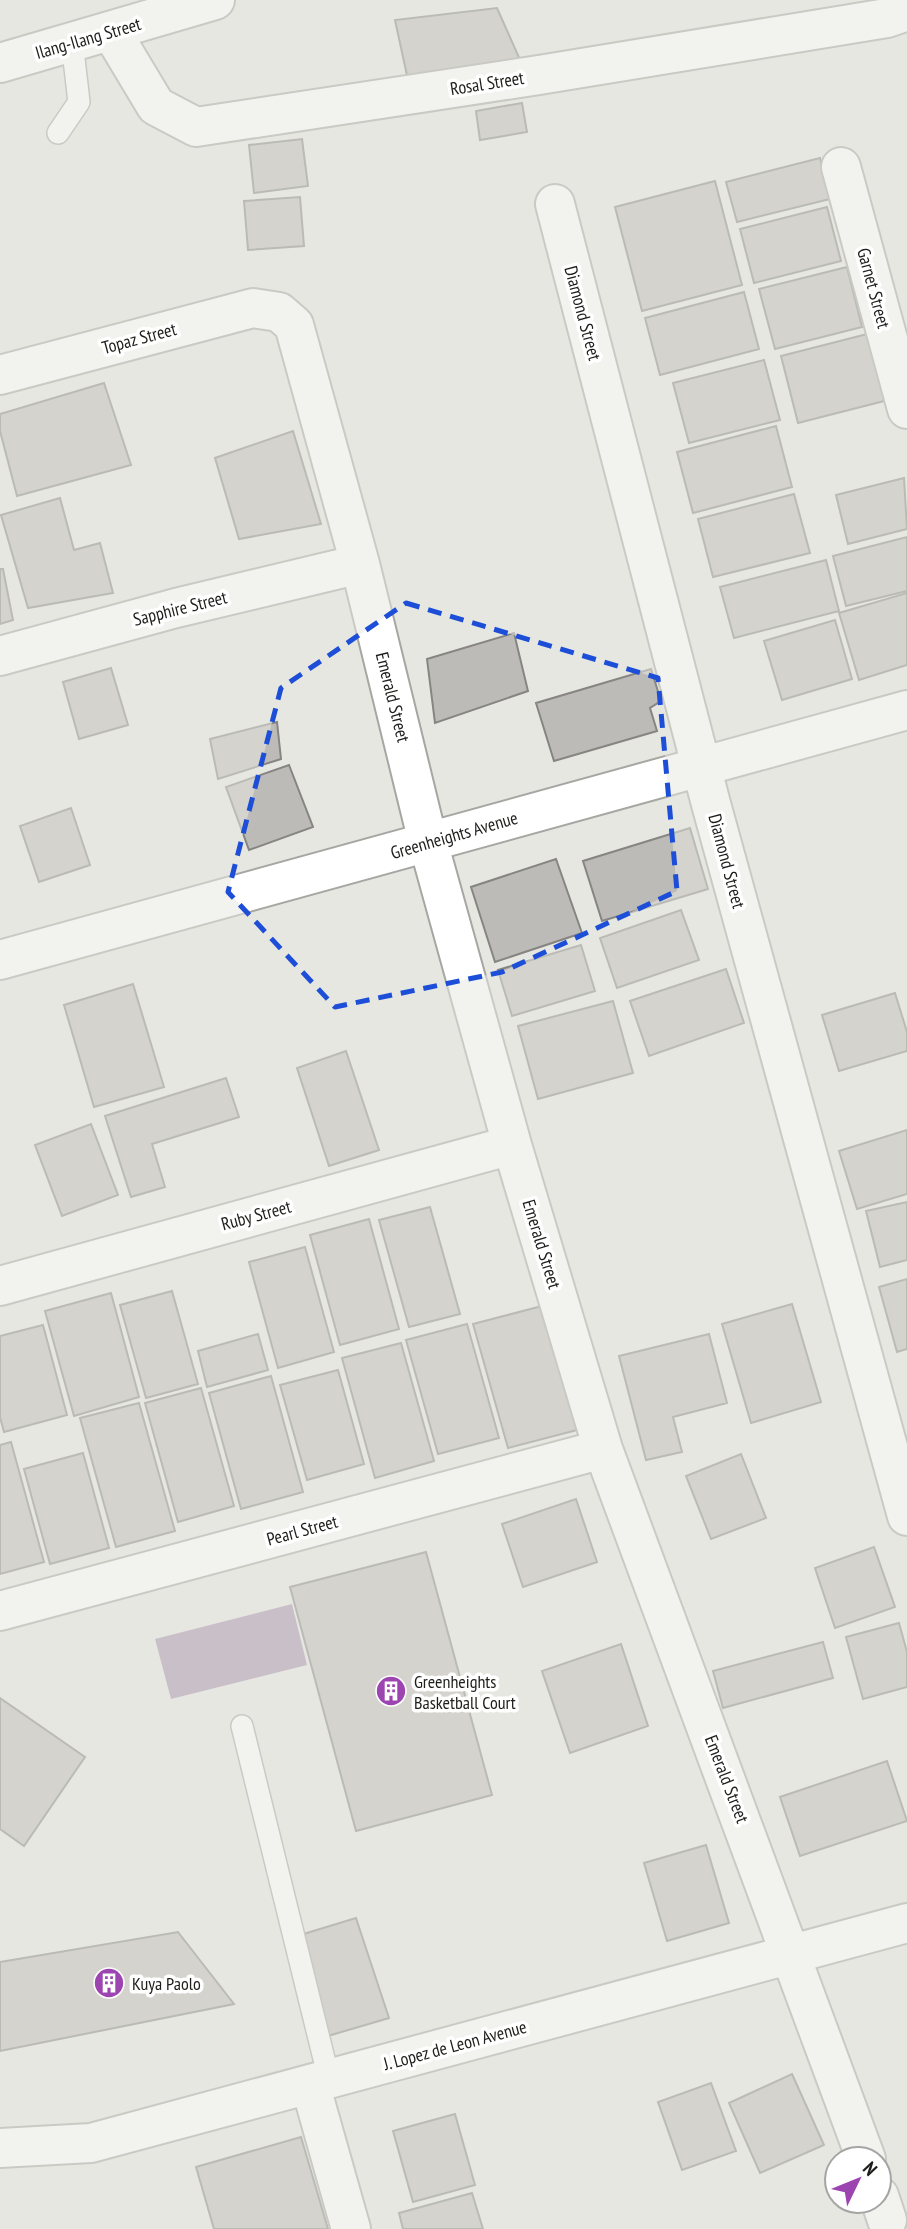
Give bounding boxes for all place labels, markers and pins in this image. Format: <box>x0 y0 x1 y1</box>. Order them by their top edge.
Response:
place label: Greenheights Basketball Court <box>414 1670 516 1714</box>
building icon: Greenheights Basketball Court <box>374 1674 408 1708</box>
building icon: Kuya Paolo <box>92 1966 126 2000</box>
place label: Kuya Paolo <box>132 1972 201 1995</box>

